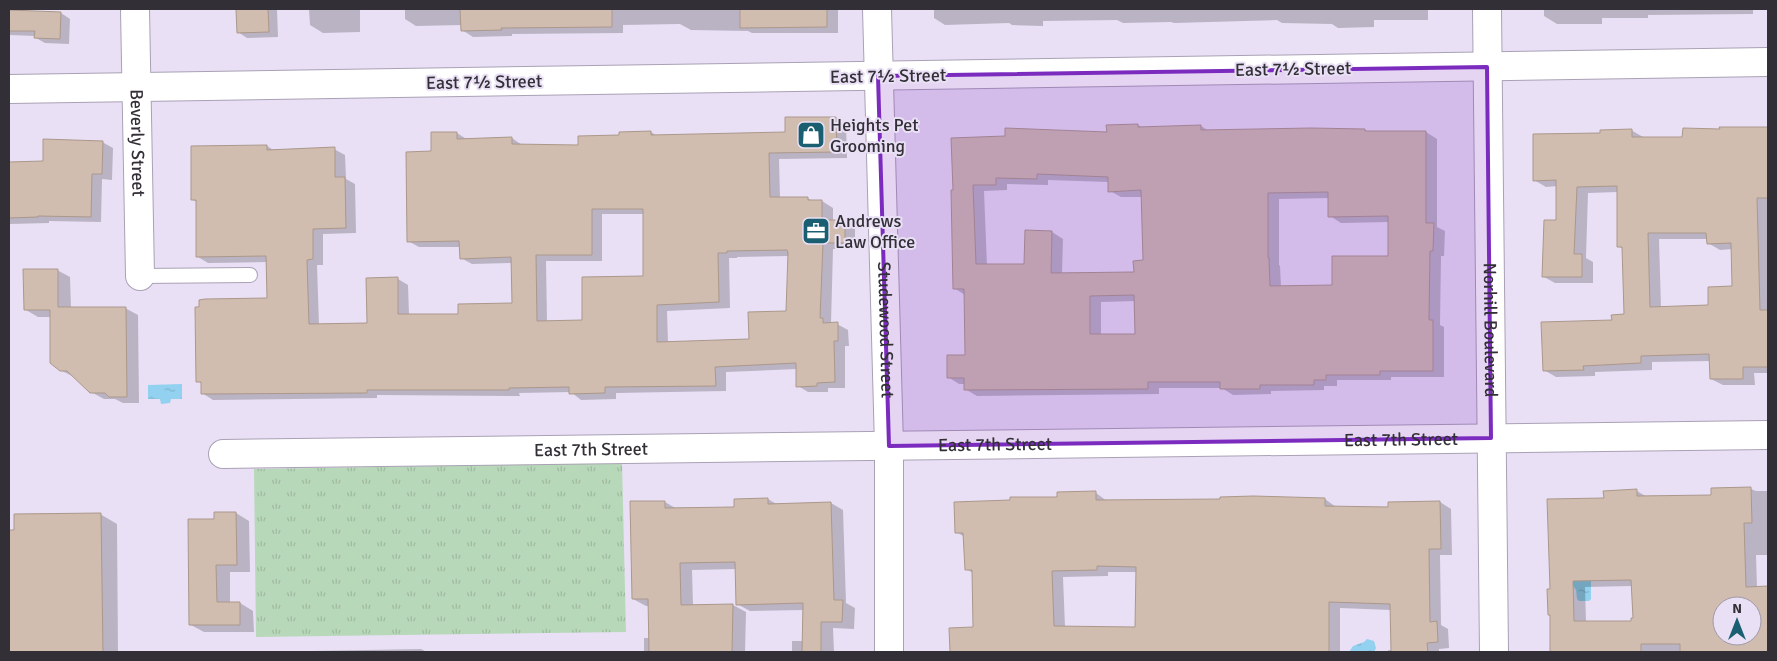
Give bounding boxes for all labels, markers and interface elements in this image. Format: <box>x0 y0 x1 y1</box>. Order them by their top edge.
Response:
street label: East 7½ Street <box>1235 57 1351 81</box>
street label: East 7½ Street <box>830 64 946 88</box>
street label: East 7½ Street <box>426 70 542 94</box>
street label: Beverly Street <box>126 89 150 197</box>
place label: Heights Pet Grooming <box>830 114 919 157</box>
shop icon: Heights Pet Grooming <box>796 120 826 150</box>
place label: Andrews Law Office <box>835 210 915 253</box>
office icon: Andrews Law Office <box>801 216 831 246</box>
street label: Studewood Street <box>873 261 899 398</box>
street label: Norhill Boulevard <box>1479 263 1502 397</box>
street label: East 7th Street <box>1344 428 1458 451</box>
street label: East 7th Street <box>938 433 1052 456</box>
street label: East 7th Street <box>534 438 648 461</box>
north arrow <box>1712 596 1762 646</box>
text: N <box>1732 600 1742 617</box>

